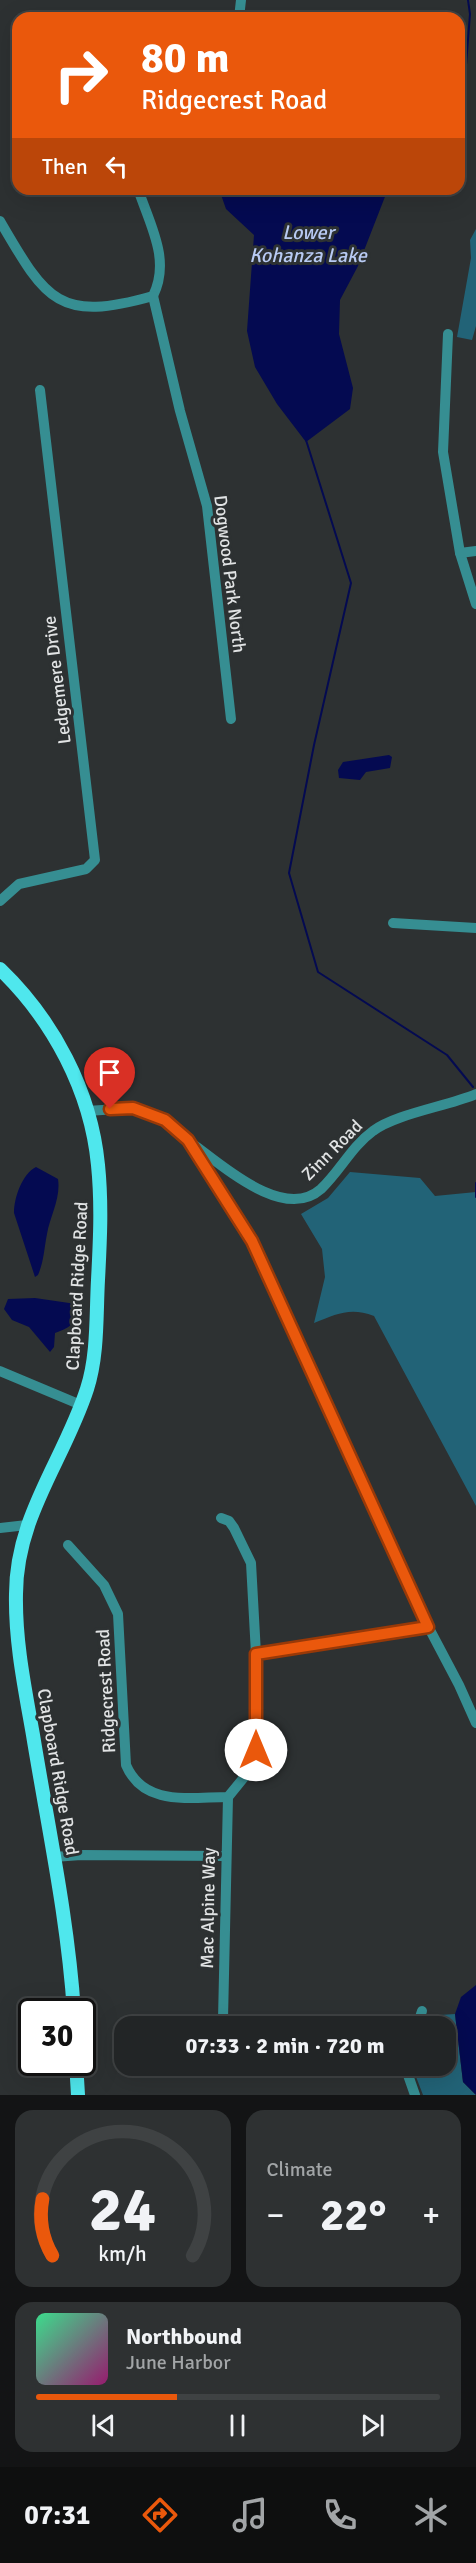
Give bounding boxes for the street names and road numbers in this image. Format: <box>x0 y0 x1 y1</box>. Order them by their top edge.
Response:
street label: Dogwood Park North <box>209 494 251 654</box>
street label: Ledgemere Drive <box>38 615 76 745</box>
street label: Zinn Road <box>297 1115 367 1185</box>
street label: Clapboard Ridge Road <box>62 1201 92 1371</box>
street label: Ridgecrest Road <box>92 1628 120 1754</box>
street label: Clapboard Ridge Road <box>32 1687 84 1857</box>
street label: Mac Alpine Way <box>196 1847 220 1969</box>

